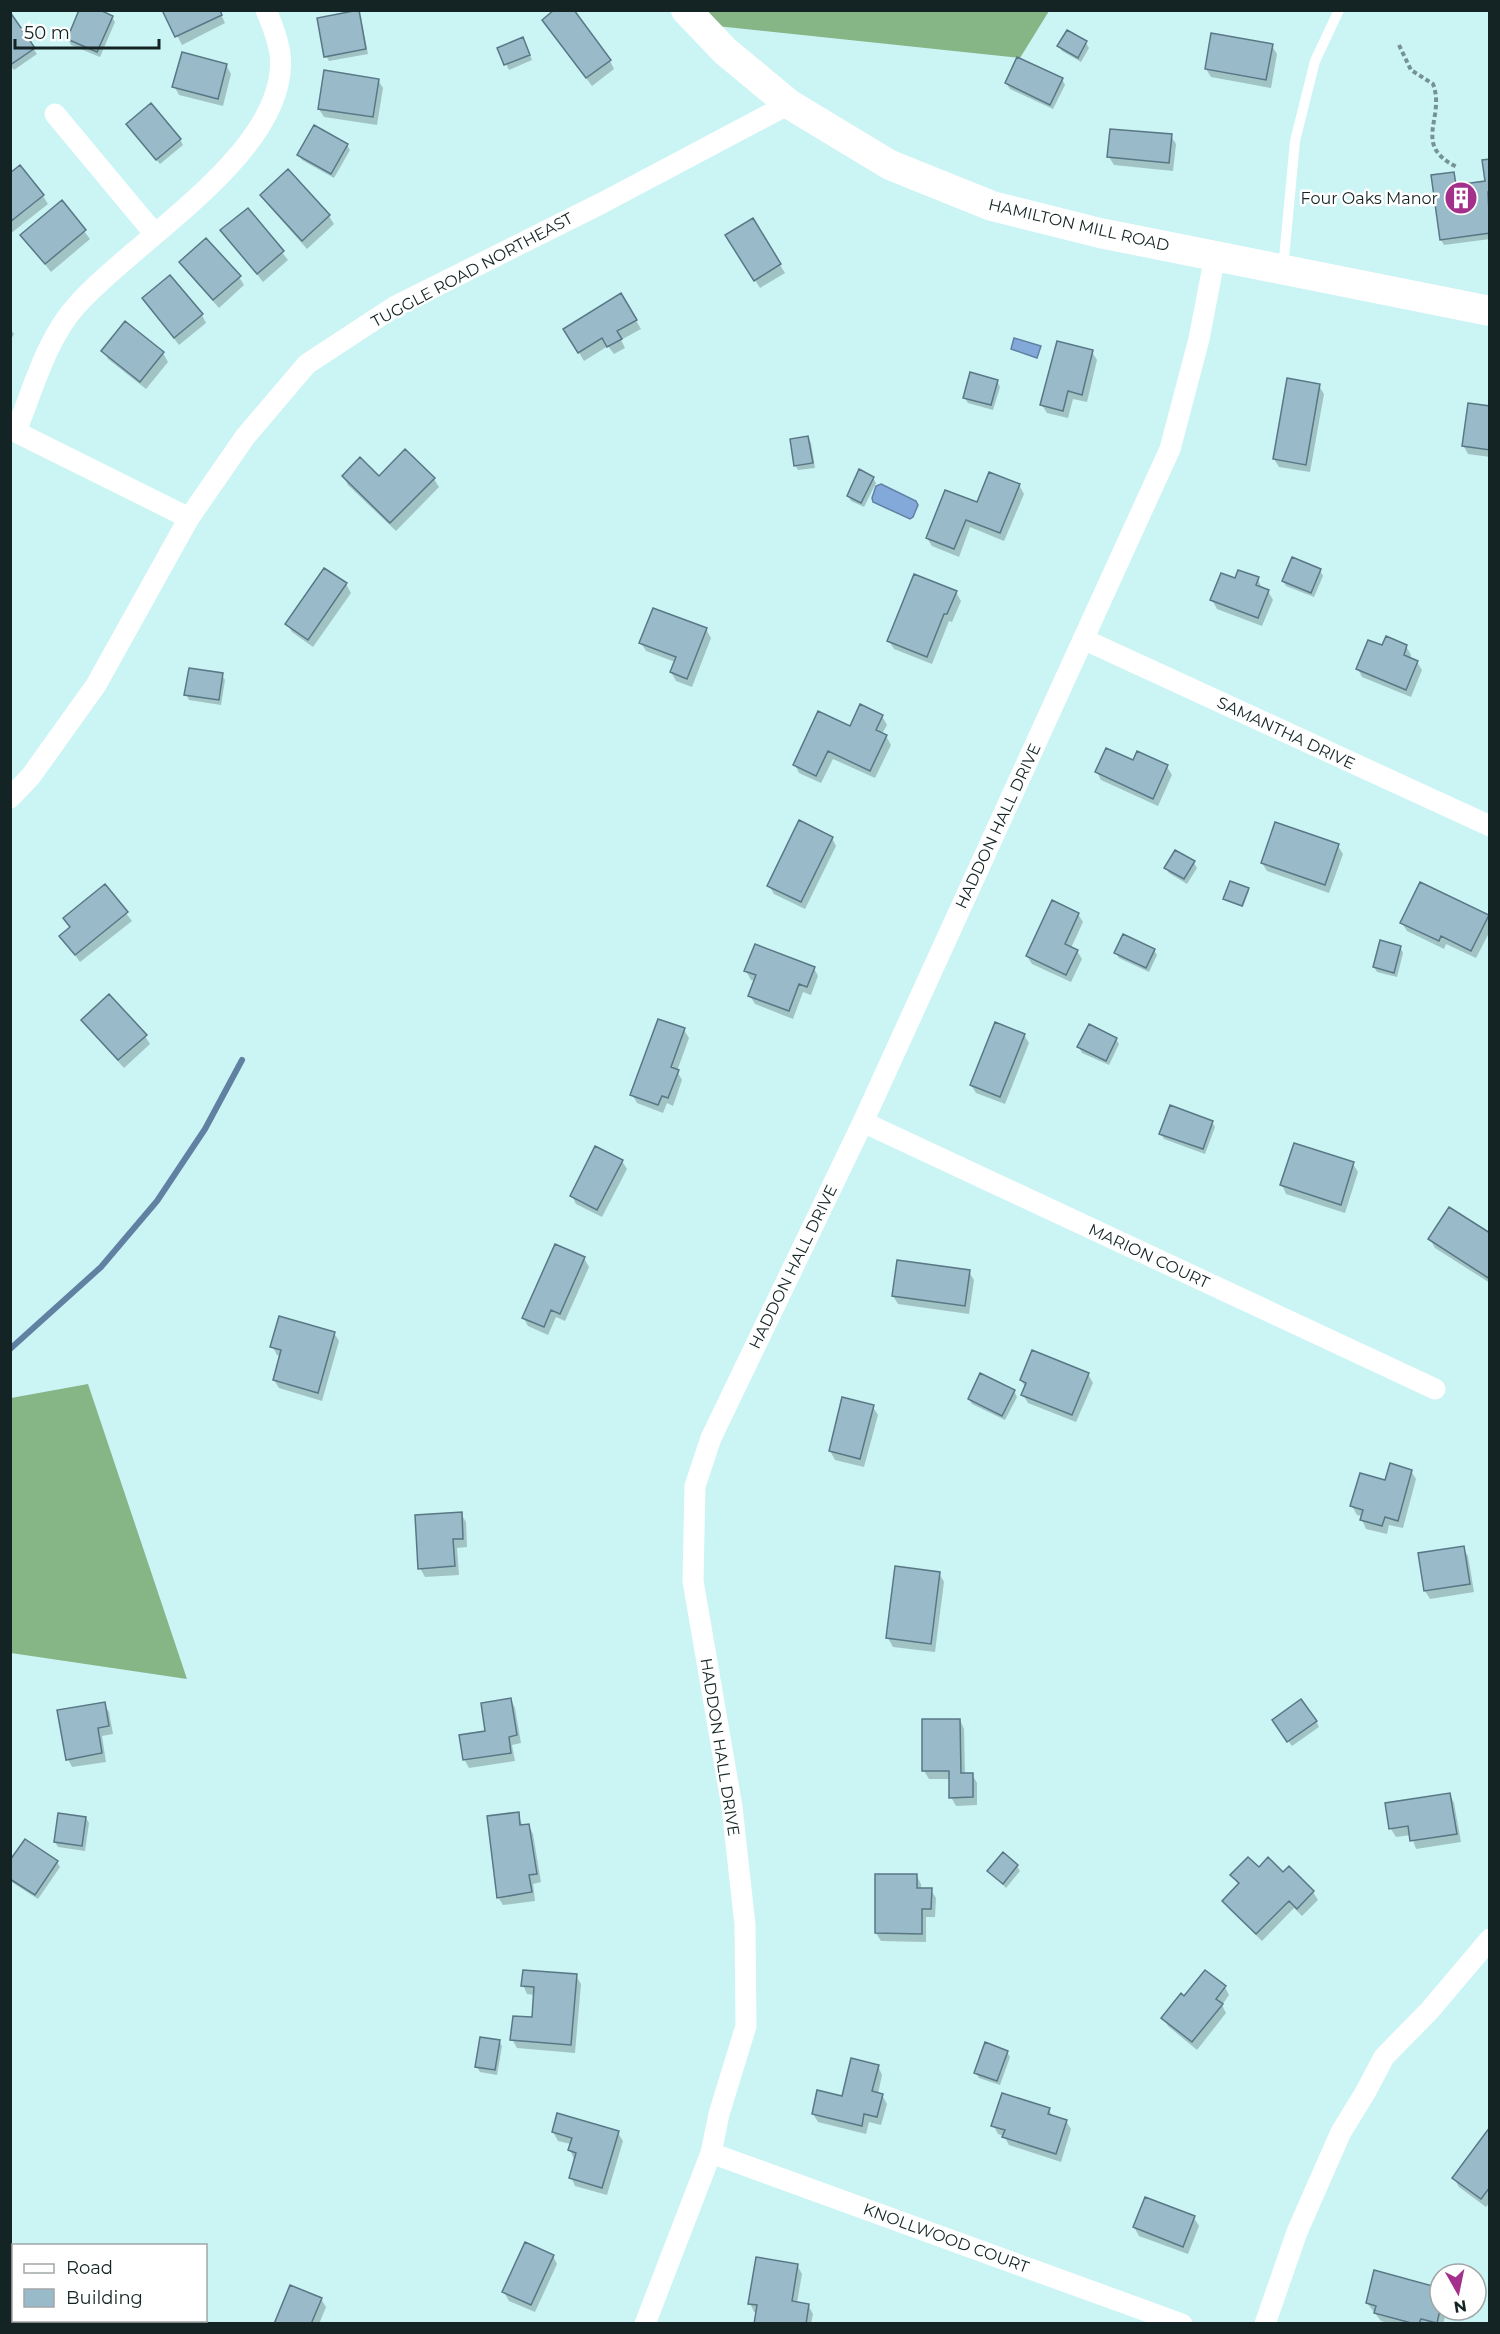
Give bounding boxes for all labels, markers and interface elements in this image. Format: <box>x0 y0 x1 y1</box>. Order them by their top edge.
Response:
scale bar <box>15 12 159 50</box>
text: 50 m <box>24 22 70 44</box>
building icon: Four Oaks Manor <box>1443 180 1479 216</box>
place label: Four Oaks Manor <box>1301 189 1438 208</box>
street label: HAMILTON MILL ROAD <box>987 195 1171 255</box>
street label: TUGGLE ROAD NORTHEAST <box>368 208 577 331</box>
street label: SAMANTHA DRIVE <box>1214 693 1358 773</box>
street label: HADDON HALL DRIVE <box>951 740 1045 912</box>
street label: HADDON HALL DRIVE <box>745 1182 841 1352</box>
street label: MARION COURT <box>1086 1220 1213 1293</box>
street label: HADDON HALL DRIVE <box>697 1657 743 1837</box>
street label: KNOLLWOOD COURT <box>861 2199 1032 2277</box>
legend <box>12 2244 207 2322</box>
text: Road <box>66 2257 113 2279</box>
north arrow <box>1428 2262 1488 2322</box>
text: Building <box>66 2287 143 2309</box>
text: N <box>1452 2296 1468 2317</box>

